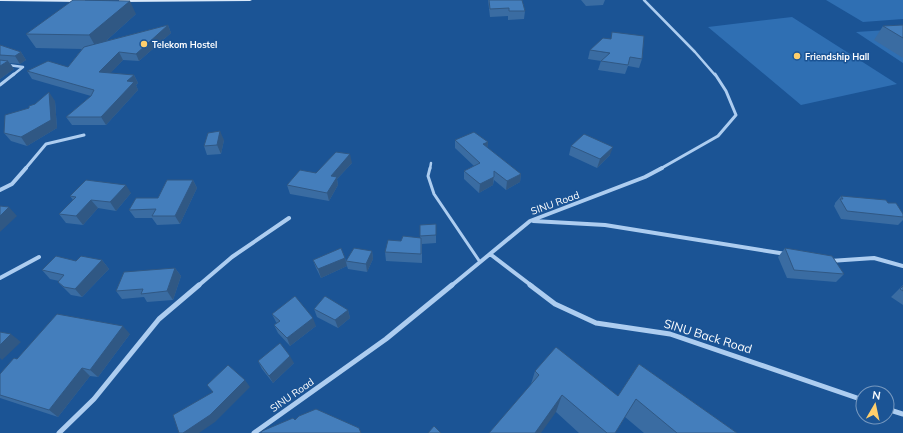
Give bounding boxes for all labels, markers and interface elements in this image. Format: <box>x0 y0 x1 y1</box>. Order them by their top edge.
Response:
marker: Telekom Hostel <box>139 39 149 49</box>
place label: Telekom Hostel <box>152 39 217 50</box>
marker: Friendship Hall <box>792 51 802 61</box>
place label: Friendship Hall <box>805 51 869 62</box>
street label: SINU Road <box>529 188 581 218</box>
street label: SINU Back Road <box>662 315 754 357</box>
street label: SINU Road <box>267 375 317 415</box>
north arrow <box>855 385 895 425</box>
text: N <box>871 388 882 403</box>

